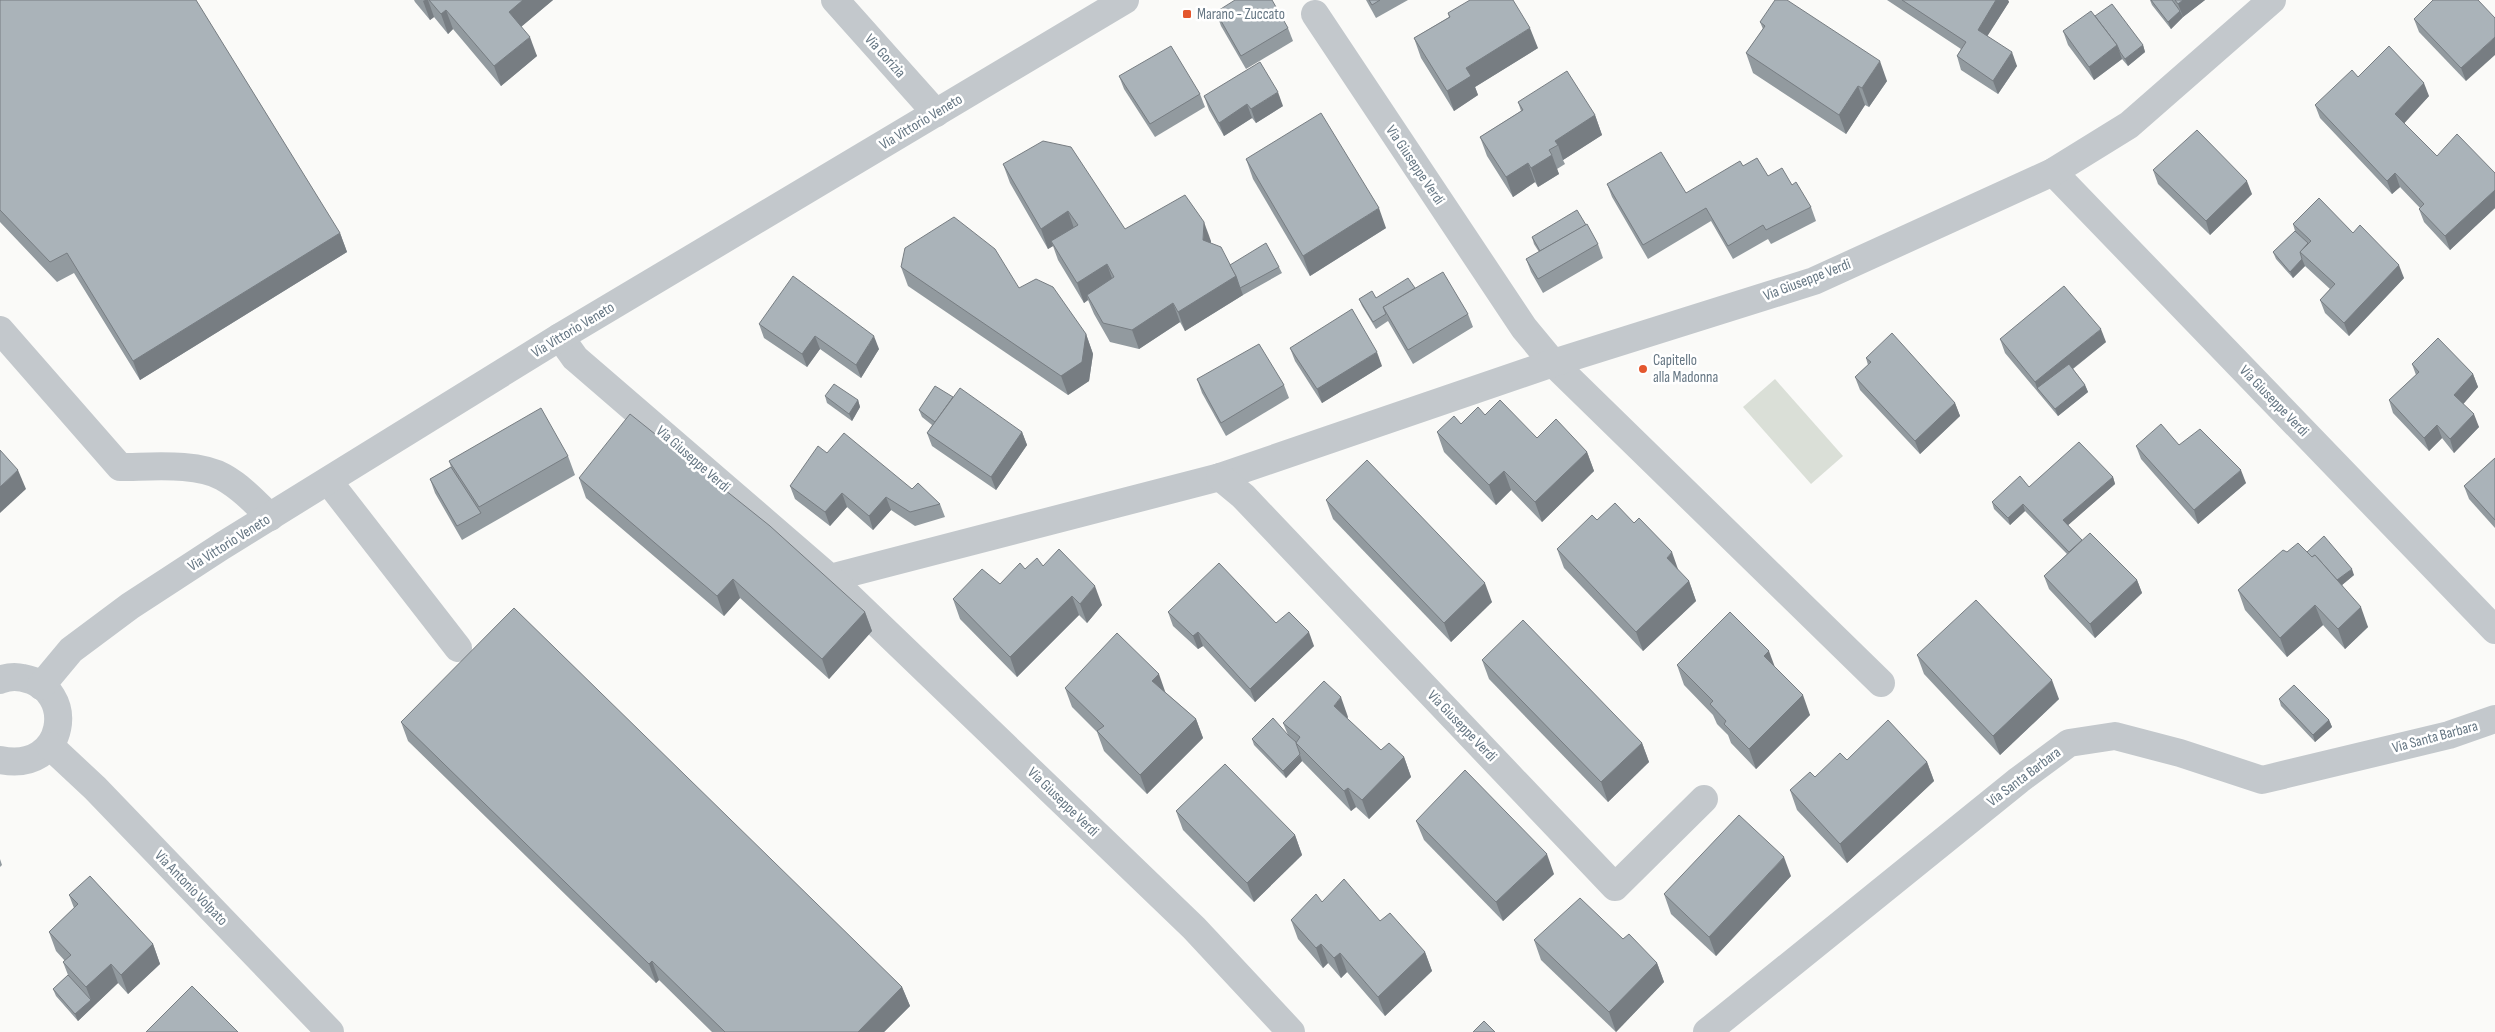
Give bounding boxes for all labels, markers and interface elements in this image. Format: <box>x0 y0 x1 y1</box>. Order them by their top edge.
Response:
place label: Marano - Zuccato <box>1197 5 1285 24</box>
marker: Marano - Zuccato <box>1181 8 1193 20</box>
street label: Via Gorizia <box>860 30 910 82</box>
street label: Via Vittorio Veneto <box>876 90 966 154</box>
street label: Via Giuseppe Verdi <box>1381 122 1449 209</box>
street label: Via Giuseppe Verdi <box>1761 255 1854 305</box>
street label: Via Vittorio Veneto <box>528 298 618 362</box>
place label: Capitello alla Madonna <box>1653 351 1719 387</box>
street label: Via Giuseppe Verdi <box>2235 361 2313 441</box>
marker: Capitello alla Madonna <box>1637 363 1649 375</box>
street label: Via Giuseppe Verdi <box>652 422 734 496</box>
street label: Via Vittorio Veneto <box>184 510 274 576</box>
street label: Via Giuseppe Verdi <box>1423 686 1501 766</box>
street label: Via Santa Barbara <box>2390 716 2480 758</box>
street label: Via Santa Barbara <box>1983 743 2065 811</box>
street label: Via Giuseppe Verdi <box>1023 763 1103 841</box>
street label: Via Antonio Volpato <box>150 846 232 930</box>

